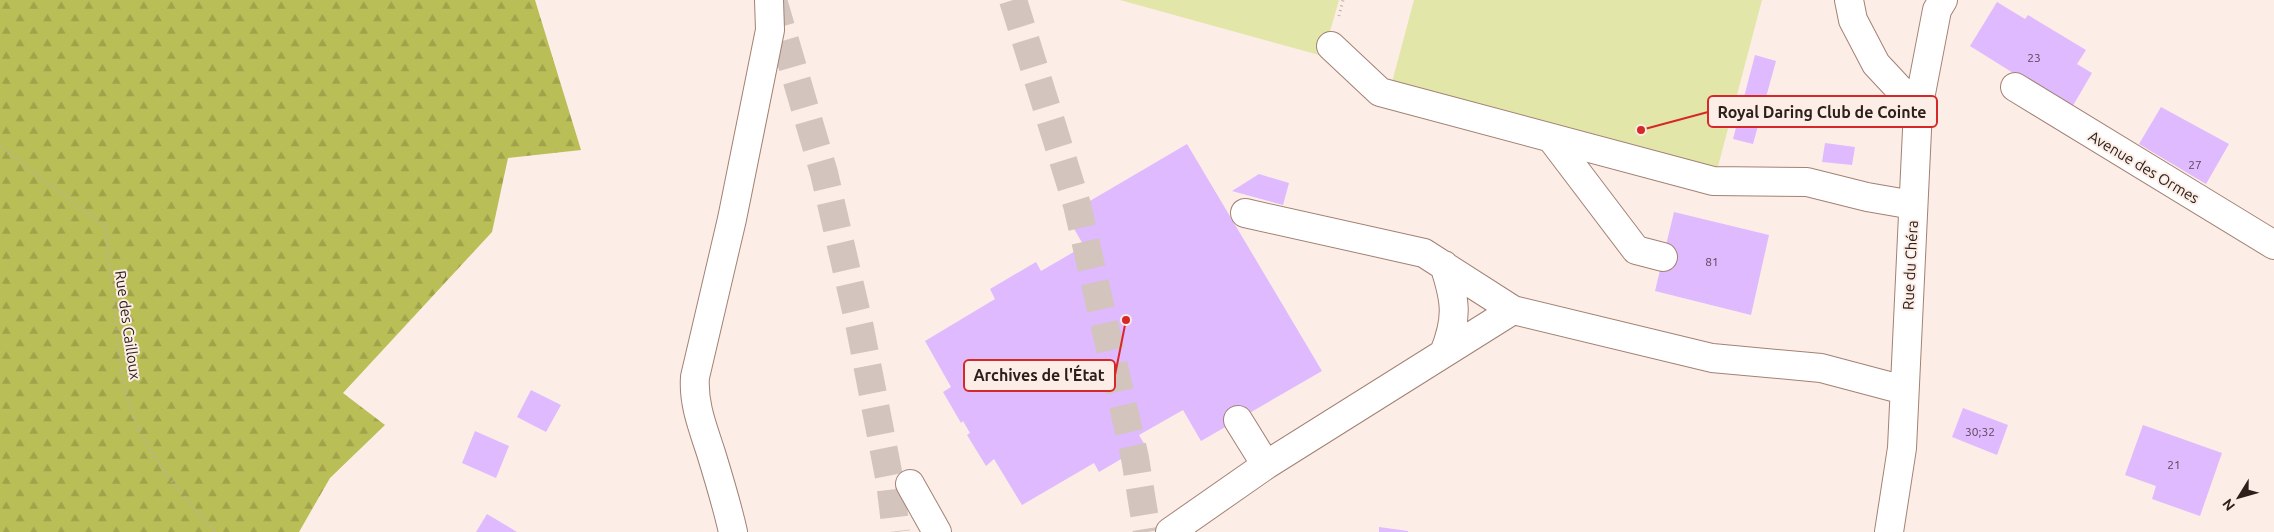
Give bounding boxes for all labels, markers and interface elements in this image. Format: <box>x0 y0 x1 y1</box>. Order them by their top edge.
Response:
house number: 23 <box>2027 51 2041 64</box>
callout: Royal Daring Club de Cointe <box>1708 96 1937 127</box>
text: Royal Daring Club de Cointe <box>1717 103 1927 121</box>
street label: Avenue des Ormes <box>2086 127 2202 207</box>
house number: 27 <box>2188 158 2202 171</box>
street label: Rue du Chéra <box>1899 220 1921 310</box>
house number: 81 <box>1705 255 1719 268</box>
street label: Rue des Cailloux <box>112 269 144 381</box>
callout: Archives de l'État <box>964 360 1115 391</box>
text: Archives de l'État <box>973 364 1105 384</box>
house number: 30;32 <box>1965 425 1995 438</box>
house number: 21 <box>2167 458 2181 471</box>
north arrow <box>2214 472 2264 522</box>
text: N <box>2219 496 2238 514</box>

